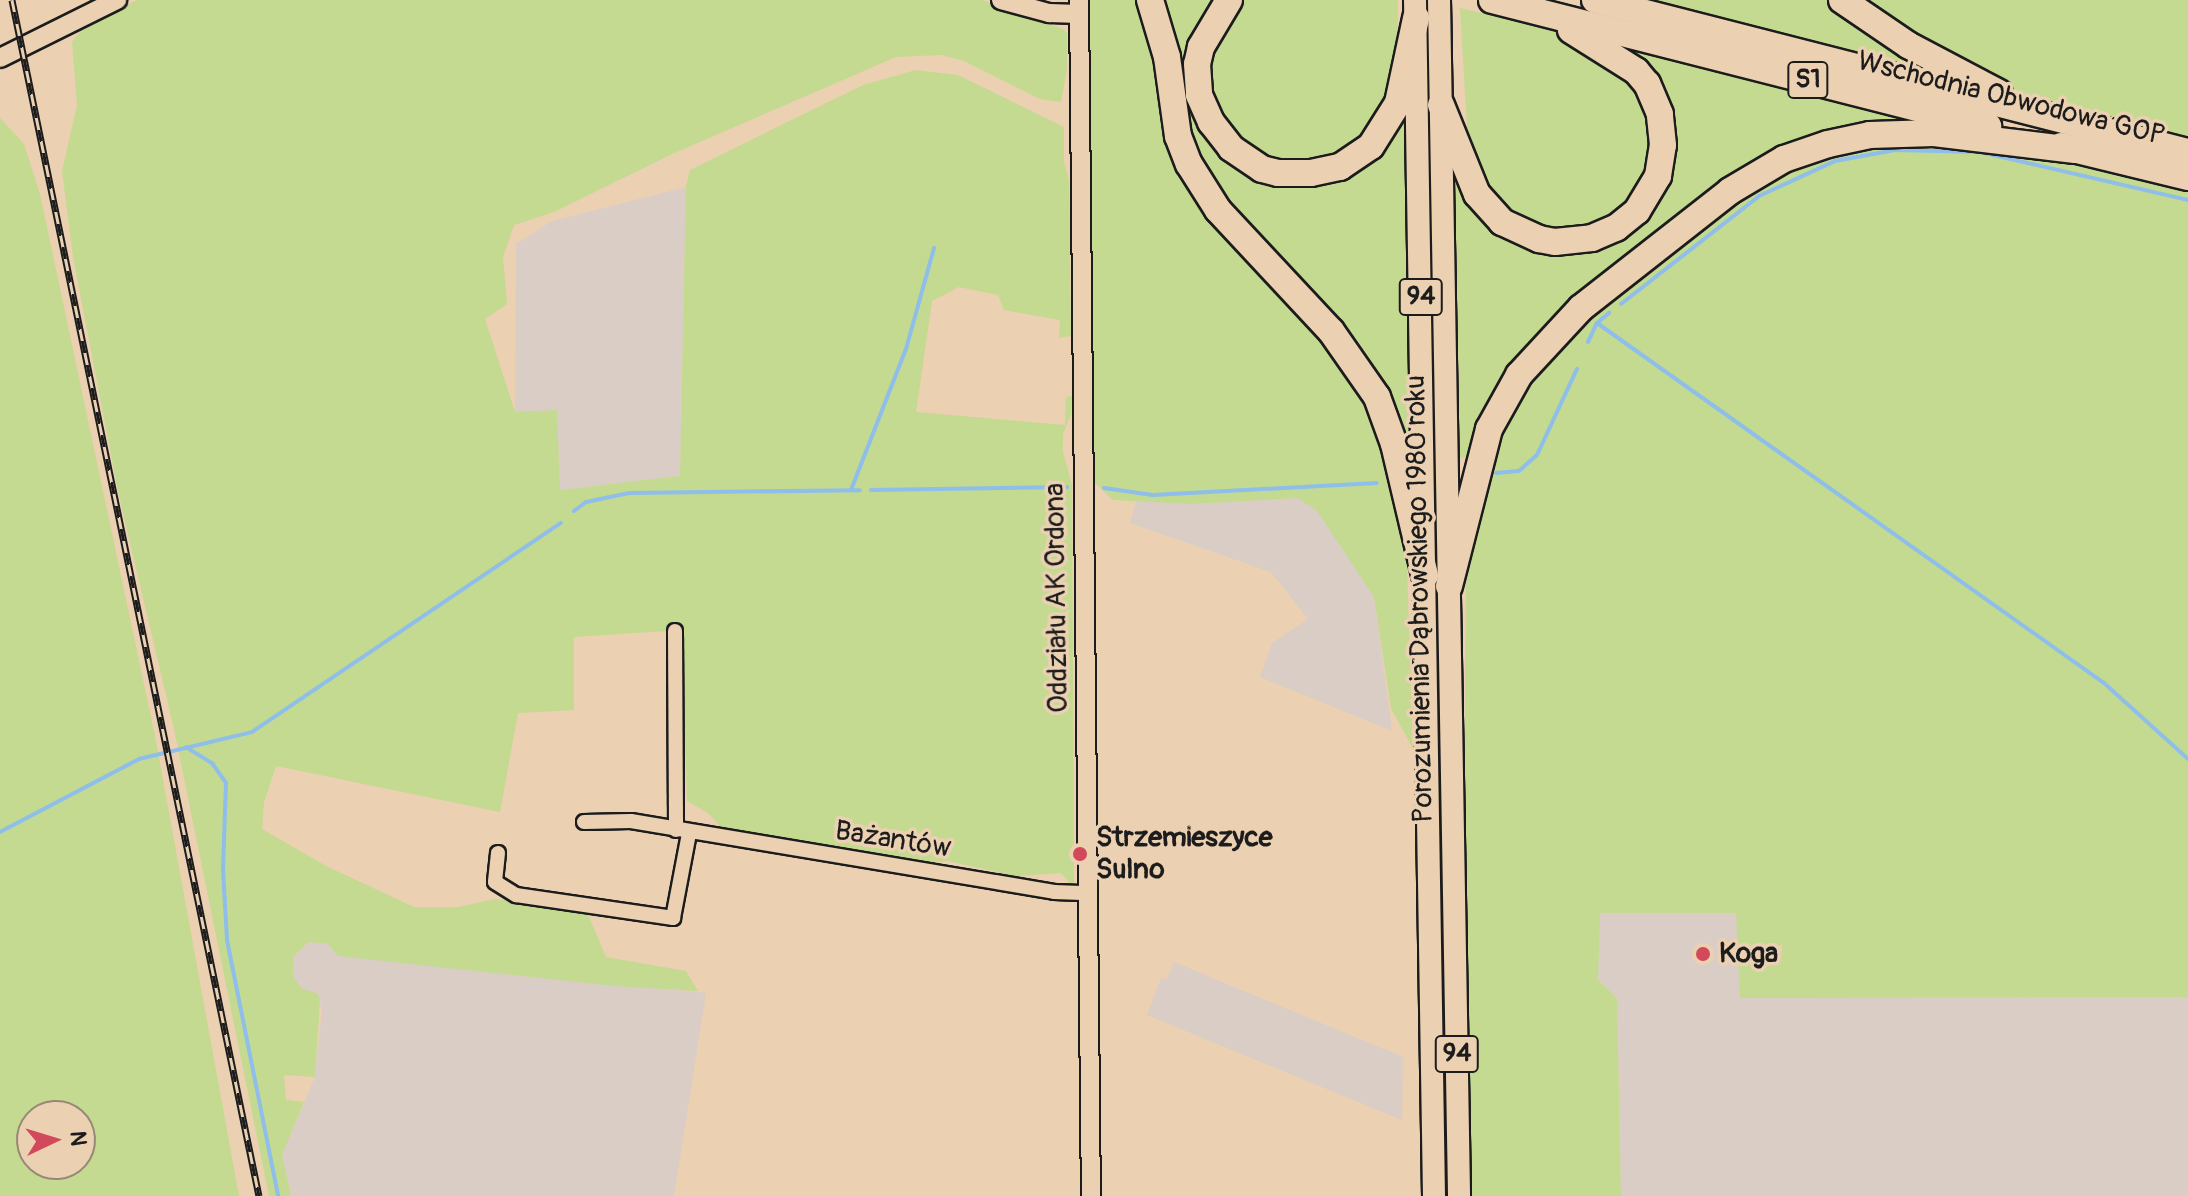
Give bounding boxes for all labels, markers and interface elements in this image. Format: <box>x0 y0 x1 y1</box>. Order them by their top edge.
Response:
street label: Wschodnia Obwodowa GOP <box>1854 45 2168 153</box>
road number: S1 <box>1786 58 1830 102</box>
road number: 94 <box>1397 275 1445 319</box>
street label: Porozumienia Dąbrowskiego 1980 roku <box>1399 375 1441 823</box>
street label: Oddziału AK Ordona <box>1038 483 1076 713</box>
street label: Bażantów <box>833 814 953 866</box>
place label: Strzemieszyce Sulno <box>1096 821 1272 887</box>
marker: Strzemieszyce Sulno <box>1071 845 1089 863</box>
place label: Koga <box>1719 937 1778 971</box>
marker: Koga <box>1694 945 1712 963</box>
road number: 94 <box>1433 1032 1481 1076</box>
north arrow <box>16 1100 96 1180</box>
text: N <box>63 1130 92 1147</box>

